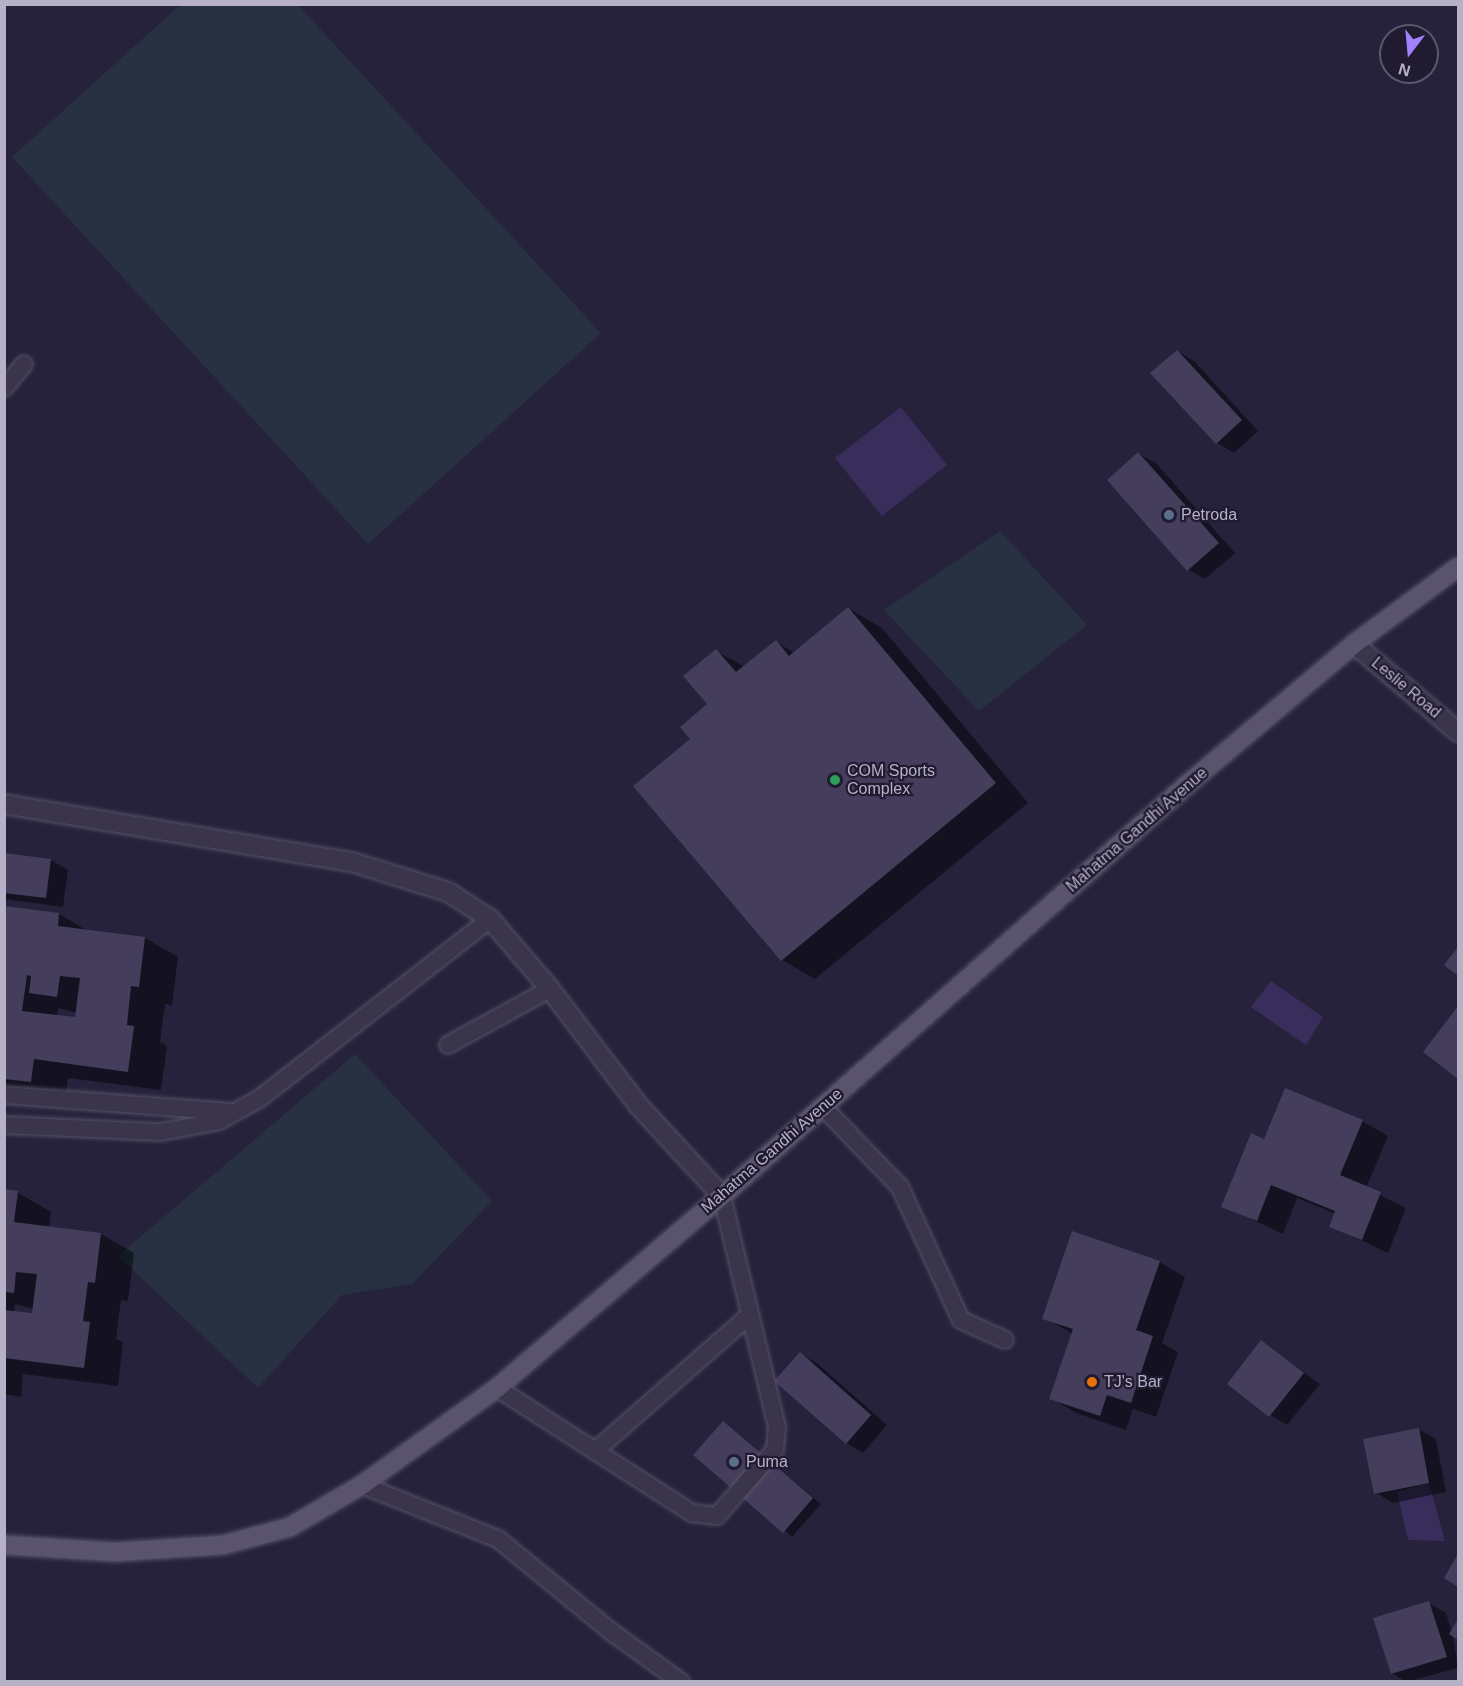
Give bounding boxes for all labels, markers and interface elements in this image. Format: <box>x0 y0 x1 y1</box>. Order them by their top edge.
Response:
north arrow <box>1379 24 1439 84</box>
text: N <box>1397 60 1412 80</box>
place label: Petroda <box>1181 505 1237 525</box>
marker: Petroda <box>1162 508 1176 522</box>
street label: Leslie Road <box>1367 653 1445 723</box>
place label: COM Sports Complex <box>847 761 935 799</box>
street label: Mahatma Gandhi Avenue <box>1062 763 1212 897</box>
marker: COM Sports Complex <box>828 773 842 787</box>
street label: Mahatma Gandhi Avenue <box>697 1084 847 1218</box>
place label: TJ's Bar <box>1104 1372 1162 1392</box>
marker: TJ's Bar <box>1085 1375 1099 1389</box>
place label: Puma <box>746 1452 788 1472</box>
marker: Puma <box>727 1455 741 1469</box>

